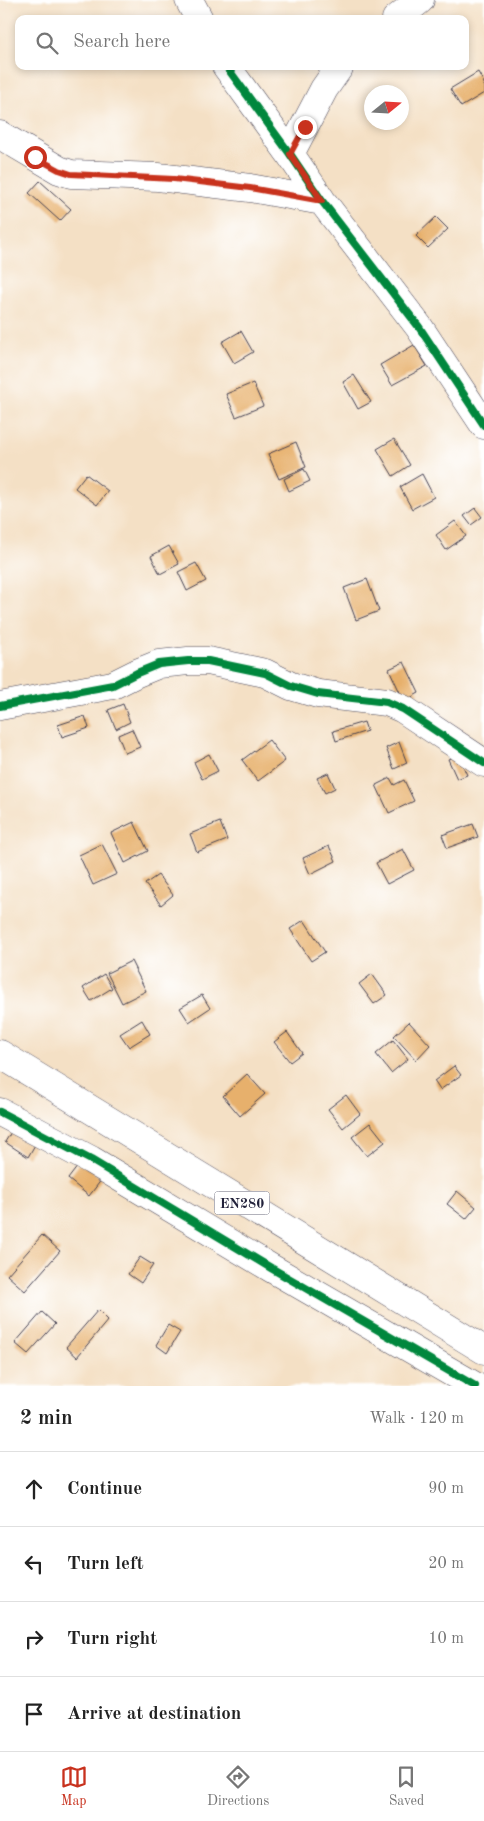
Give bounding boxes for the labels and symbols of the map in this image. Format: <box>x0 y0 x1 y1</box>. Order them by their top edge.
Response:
north arrow <box>364 85 409 130</box>
route end <box>294 116 317 139</box>
route start <box>24 146 47 169</box>
road number: EN280 <box>214 1192 270 1214</box>

